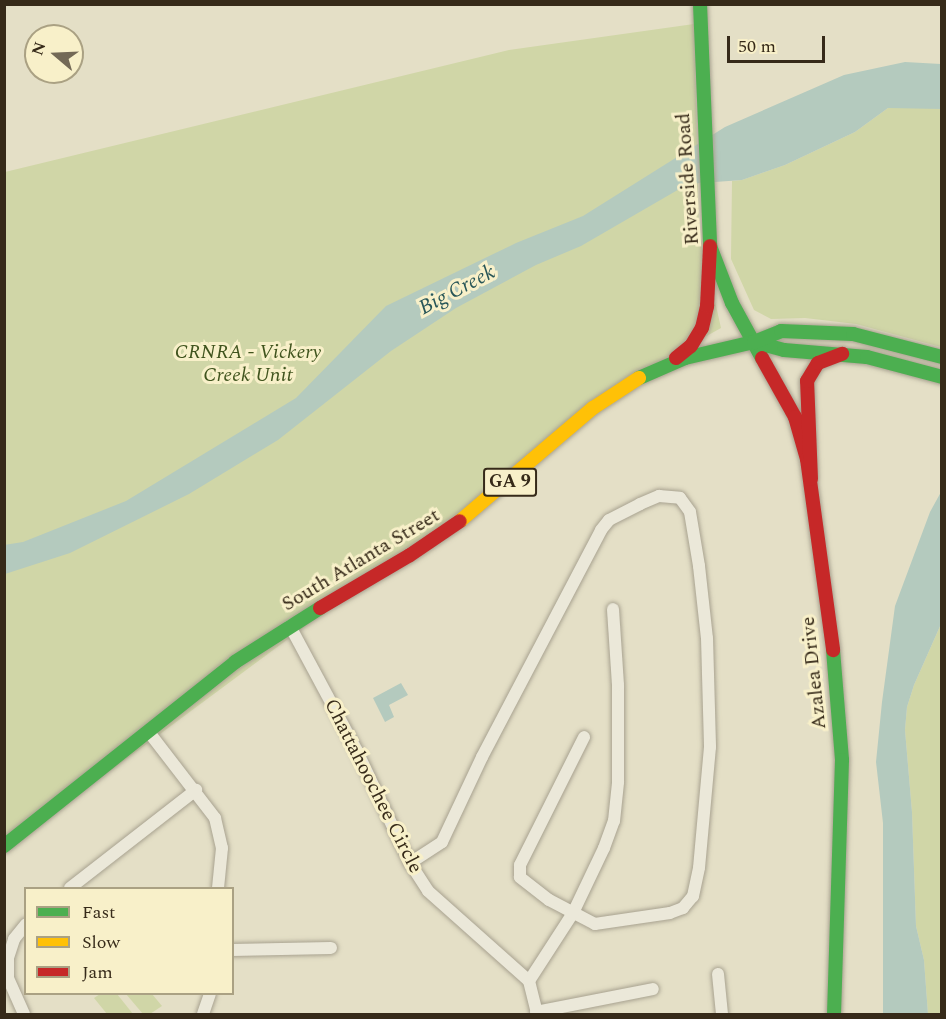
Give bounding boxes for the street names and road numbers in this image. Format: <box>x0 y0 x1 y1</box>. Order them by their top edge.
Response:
street label: Riverside Road <box>671 112 705 246</box>
road number: GA 9 <box>483 467 537 497</box>
street label: South Atlanta Street <box>278 503 444 617</box>
street label: Azalea Drive <box>796 615 832 731</box>
street label: Chattahoochee Circle <box>319 695 427 877</box>

